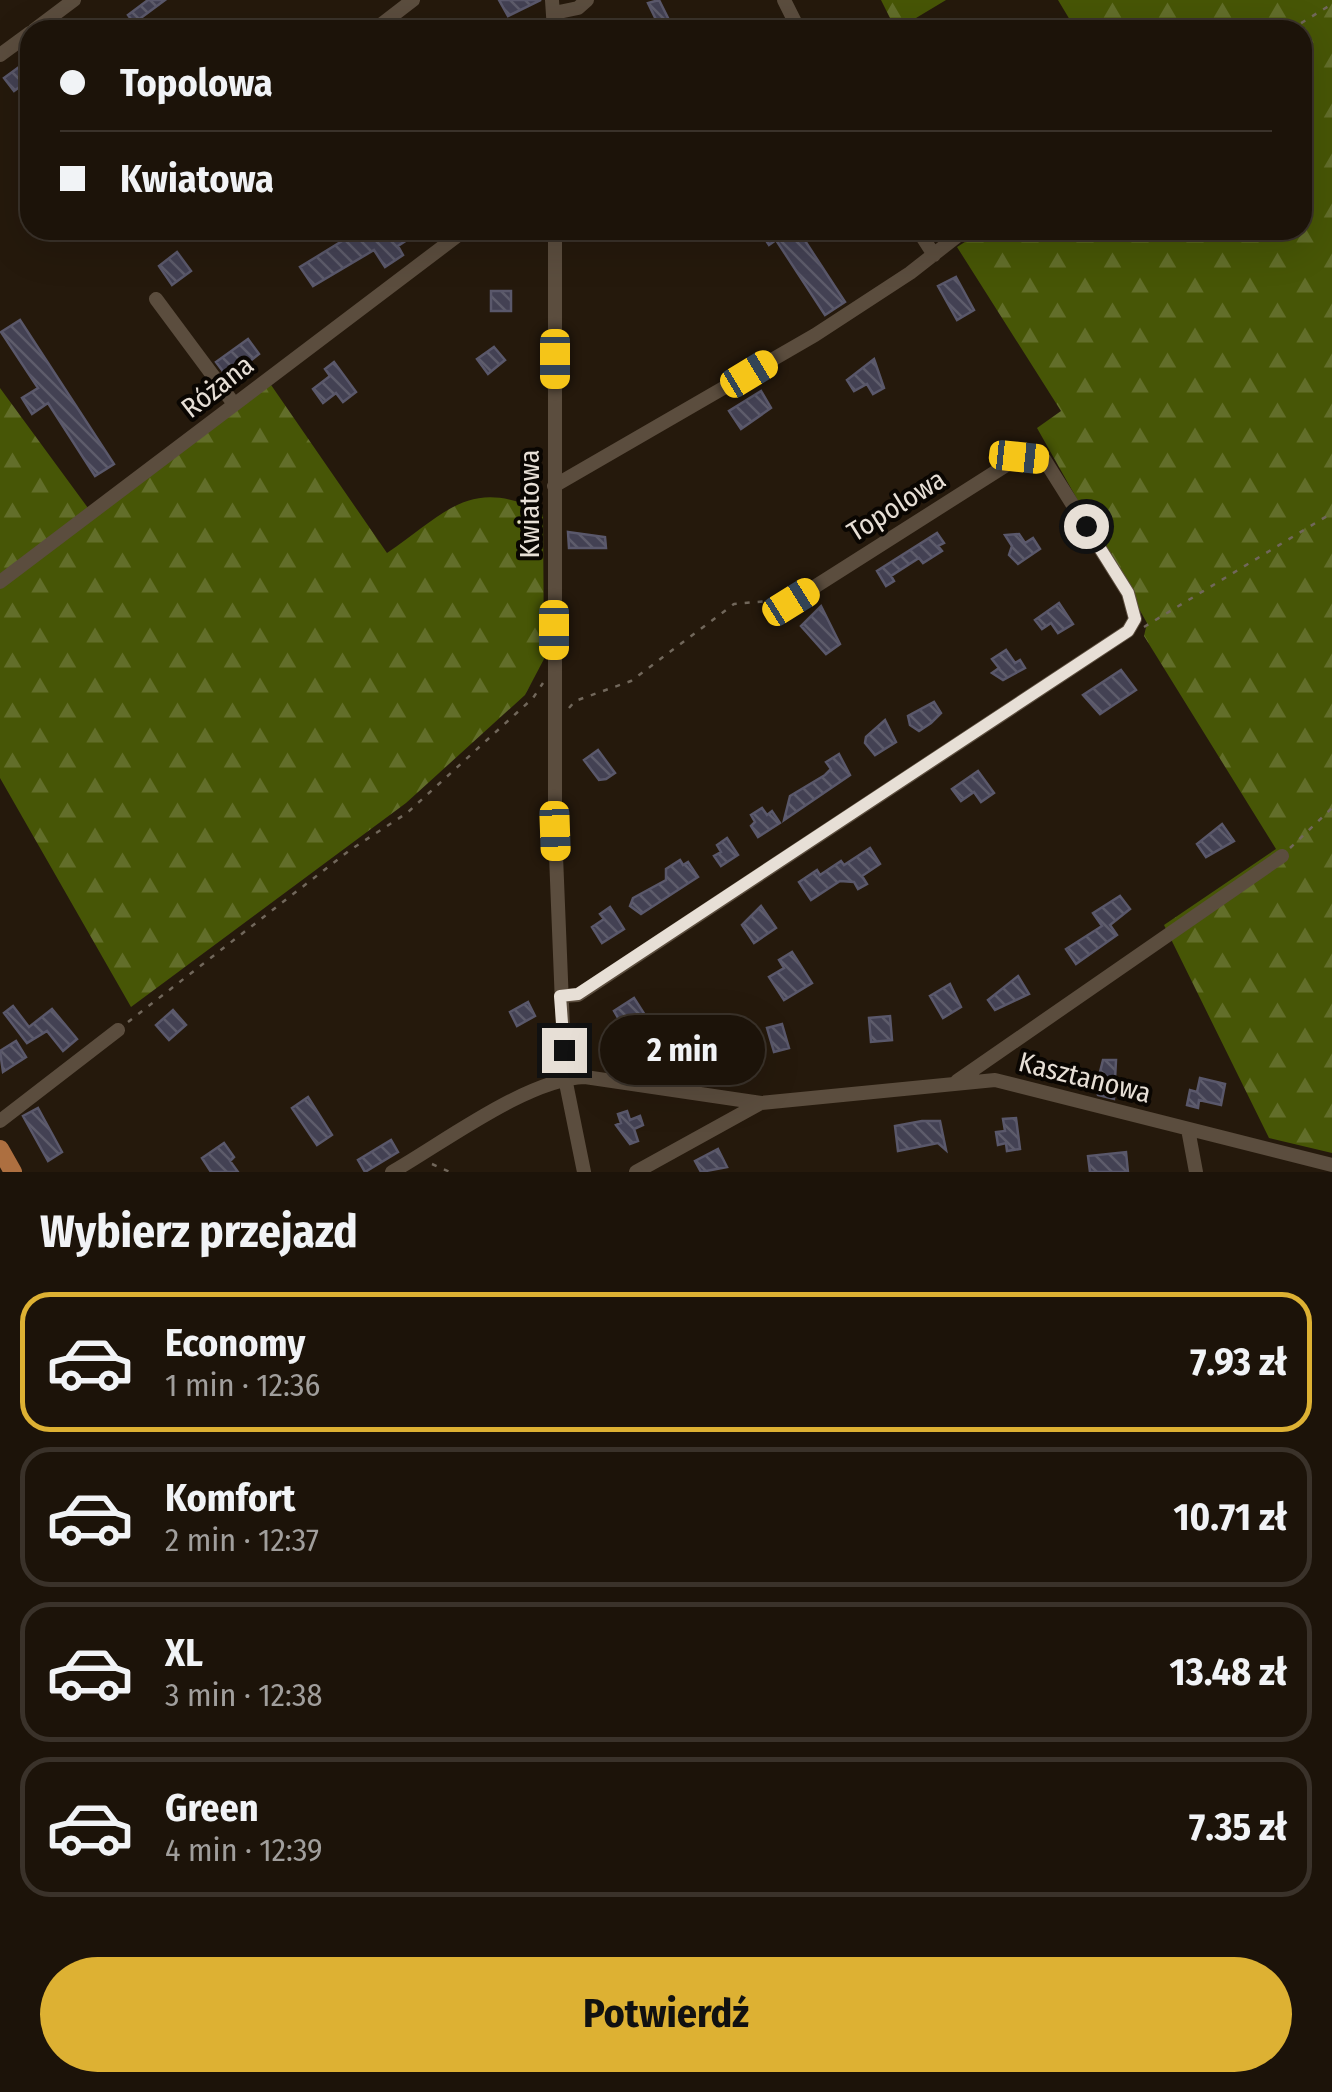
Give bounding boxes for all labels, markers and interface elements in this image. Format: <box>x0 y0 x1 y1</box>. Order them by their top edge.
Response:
text: Topolowa <box>120 60 273 106</box>
text: Kwiatowa <box>120 156 274 202</box>
car <box>540 329 570 389</box>
car <box>716 346 782 402</box>
street label: Różana <box>175 348 260 425</box>
car <box>988 439 1050 475</box>
street label: Kwiatowa <box>513 450 546 558</box>
street label: Topolowa <box>841 462 951 548</box>
route start <box>1064 504 1109 549</box>
car <box>758 573 824 631</box>
car <box>539 600 569 660</box>
car <box>539 800 571 862</box>
callout: 2 min <box>599 1015 764 1085</box>
route end <box>542 1028 587 1073</box>
text: 2 min <box>647 1031 718 1069</box>
street label: Kasztanowa <box>1015 1045 1154 1110</box>
text: Wybierz przejazd <box>40 1205 358 1259</box>
icon: car <box>45 1317 135 1407</box>
text: Economy <box>165 1320 305 1366</box>
text: 7.93 zł <box>1190 1339 1287 1385</box>
text: 1 min · 12:36 <box>165 1366 320 1404</box>
icon: car <box>45 1472 135 1562</box>
text: Komfort <box>165 1475 295 1521</box>
text: 10.71 zł <box>1174 1494 1287 1540</box>
text: 2 min · 12:37 <box>165 1521 319 1559</box>
icon: car <box>45 1627 135 1717</box>
text: XL <box>165 1630 203 1676</box>
text: 13.48 zł <box>1170 1649 1287 1695</box>
text: 3 min · 12:38 <box>165 1676 322 1714</box>
icon: car <box>45 1782 135 1872</box>
text: Green <box>165 1785 259 1831</box>
text: 7.35 zł <box>1189 1804 1287 1850</box>
text: 4 min · 12:39 <box>165 1831 323 1869</box>
button: Potwierdź <box>40 1957 1292 2072</box>

